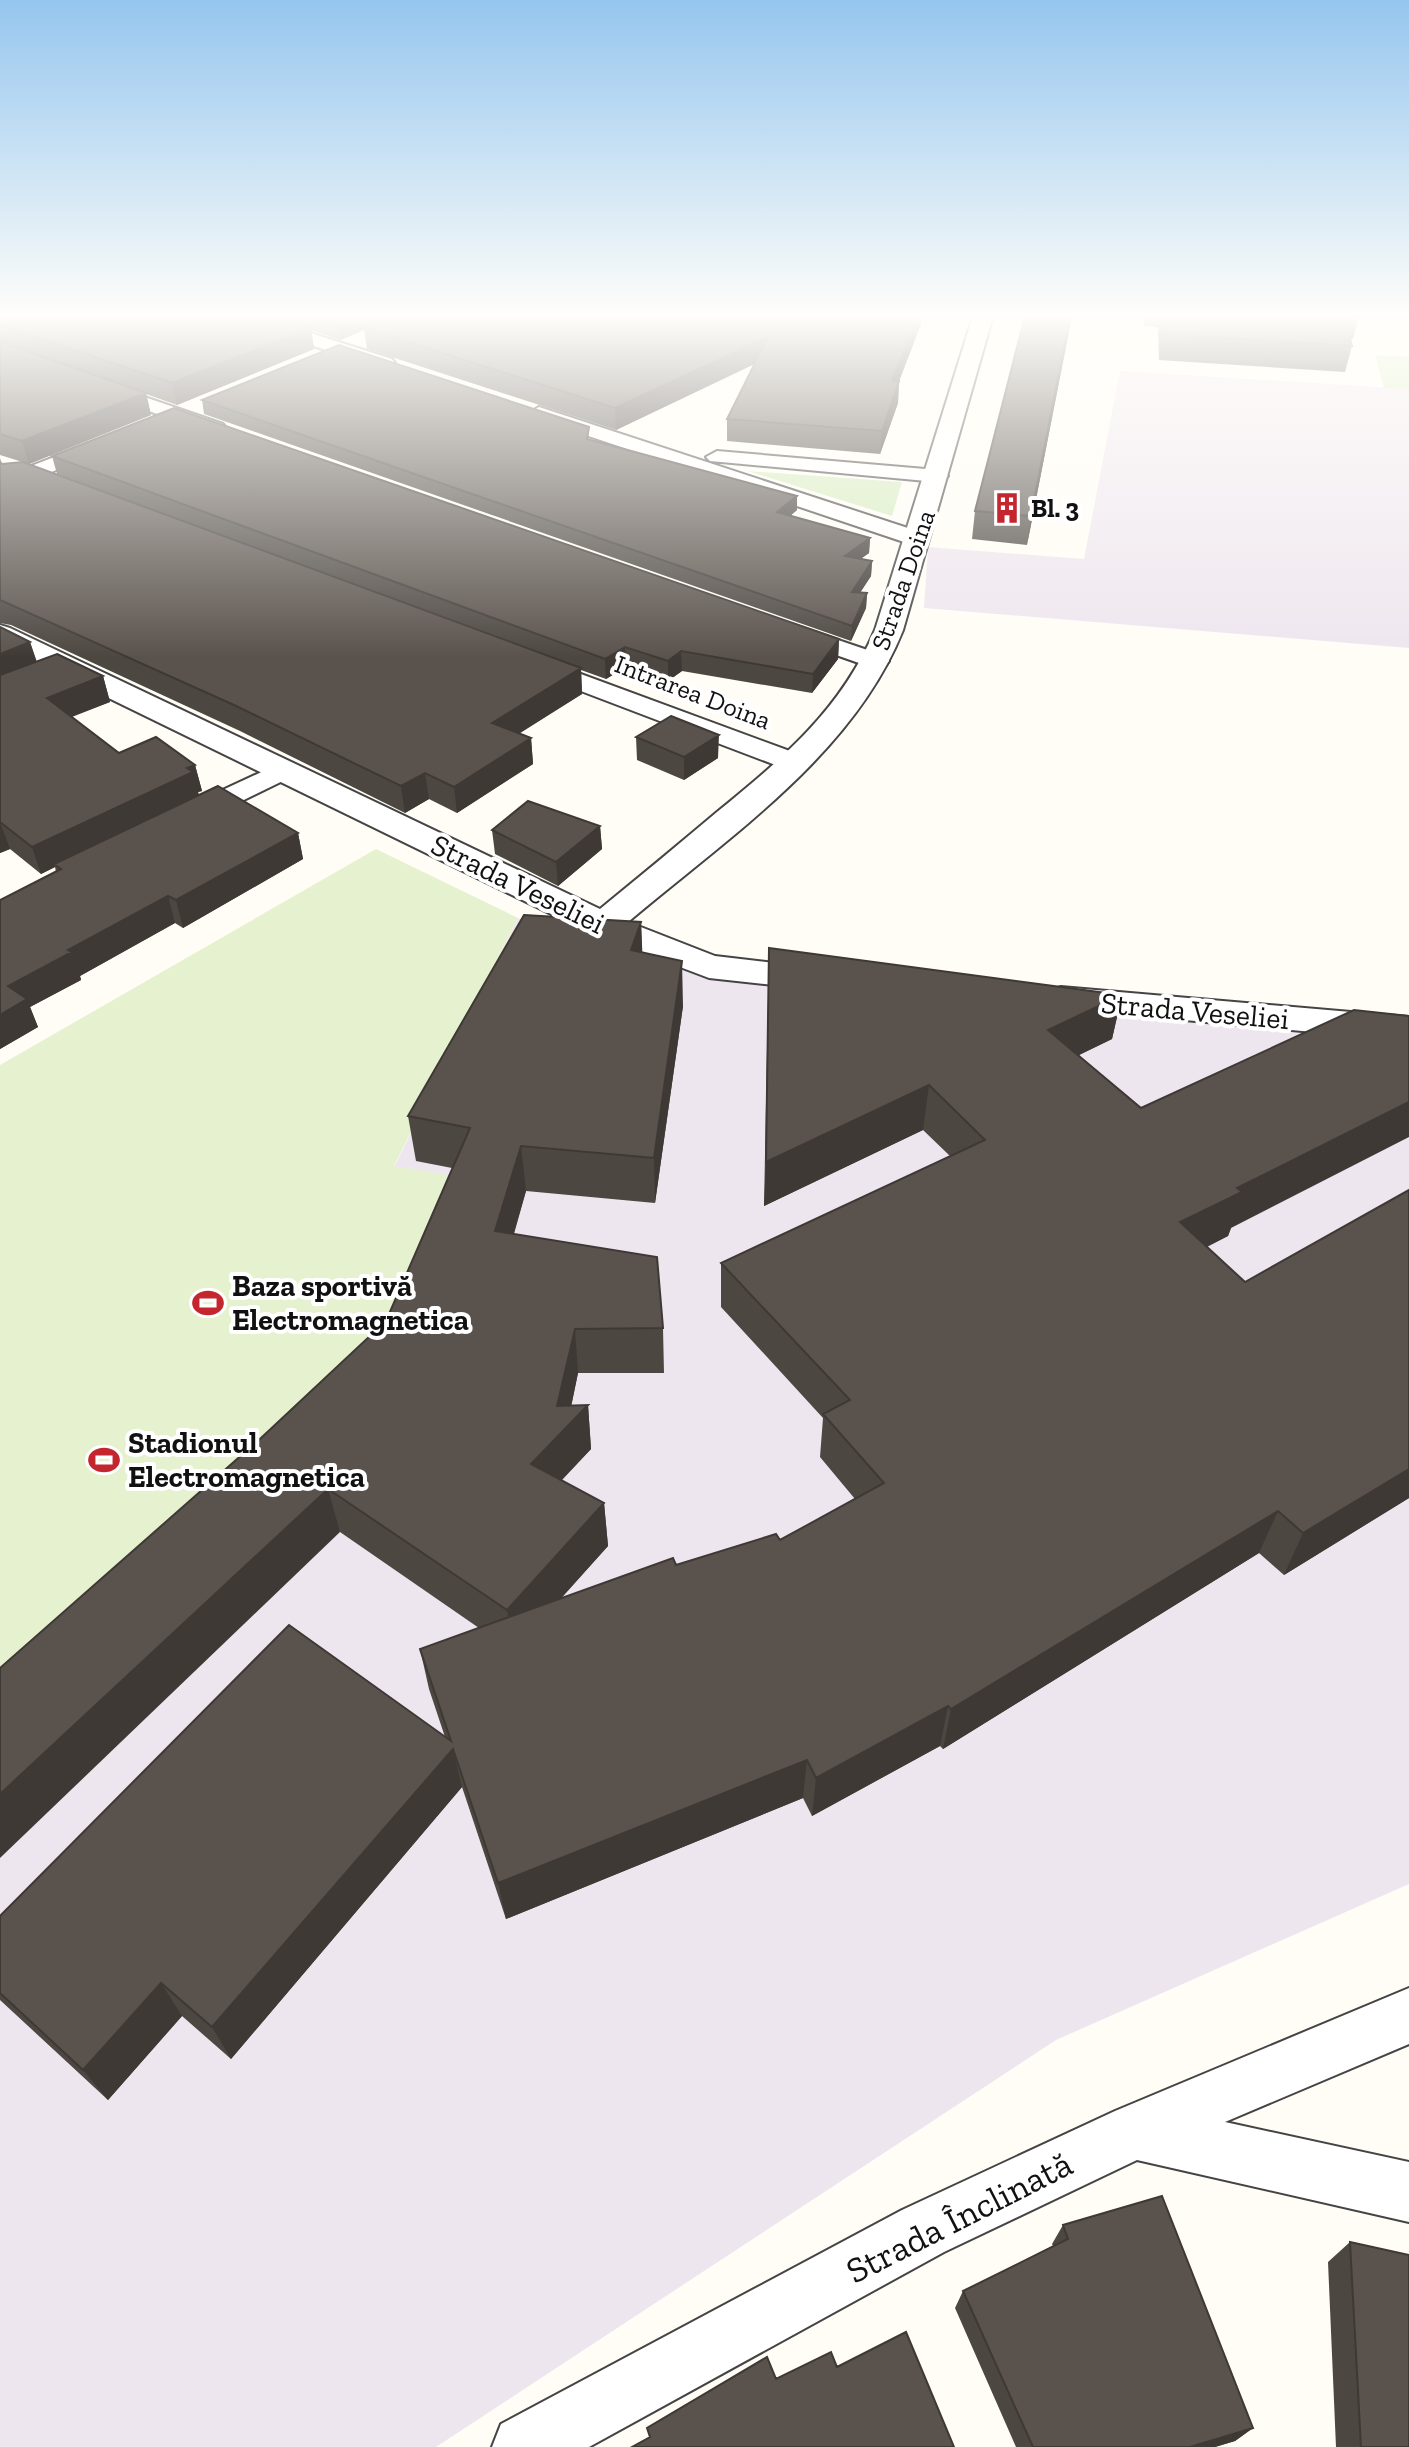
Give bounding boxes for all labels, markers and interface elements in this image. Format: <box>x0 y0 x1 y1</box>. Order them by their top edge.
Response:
building icon: Bl. 3 <box>990 491 1024 525</box>
place label: Bl. 3 <box>1031 492 1079 524</box>
street label: Strada Doina <box>864 505 942 654</box>
street label: Intrarea Doina <box>611 648 776 737</box>
street label: Strada Veseliei <box>425 826 611 942</box>
street label: Strada Veseliei <box>1099 985 1291 1037</box>
place label: Baza sportivă Electromagnetica <box>232 1268 469 1338</box>
sports icon: Baza sportivă Electromagnetica <box>191 1286 225 1320</box>
place label: Stadionul Electromagnetica <box>128 1425 365 1495</box>
sports icon: Stadionul Electromagnetica <box>87 1443 121 1477</box>
street label: Strada Înclinată <box>839 2142 1079 2292</box>

